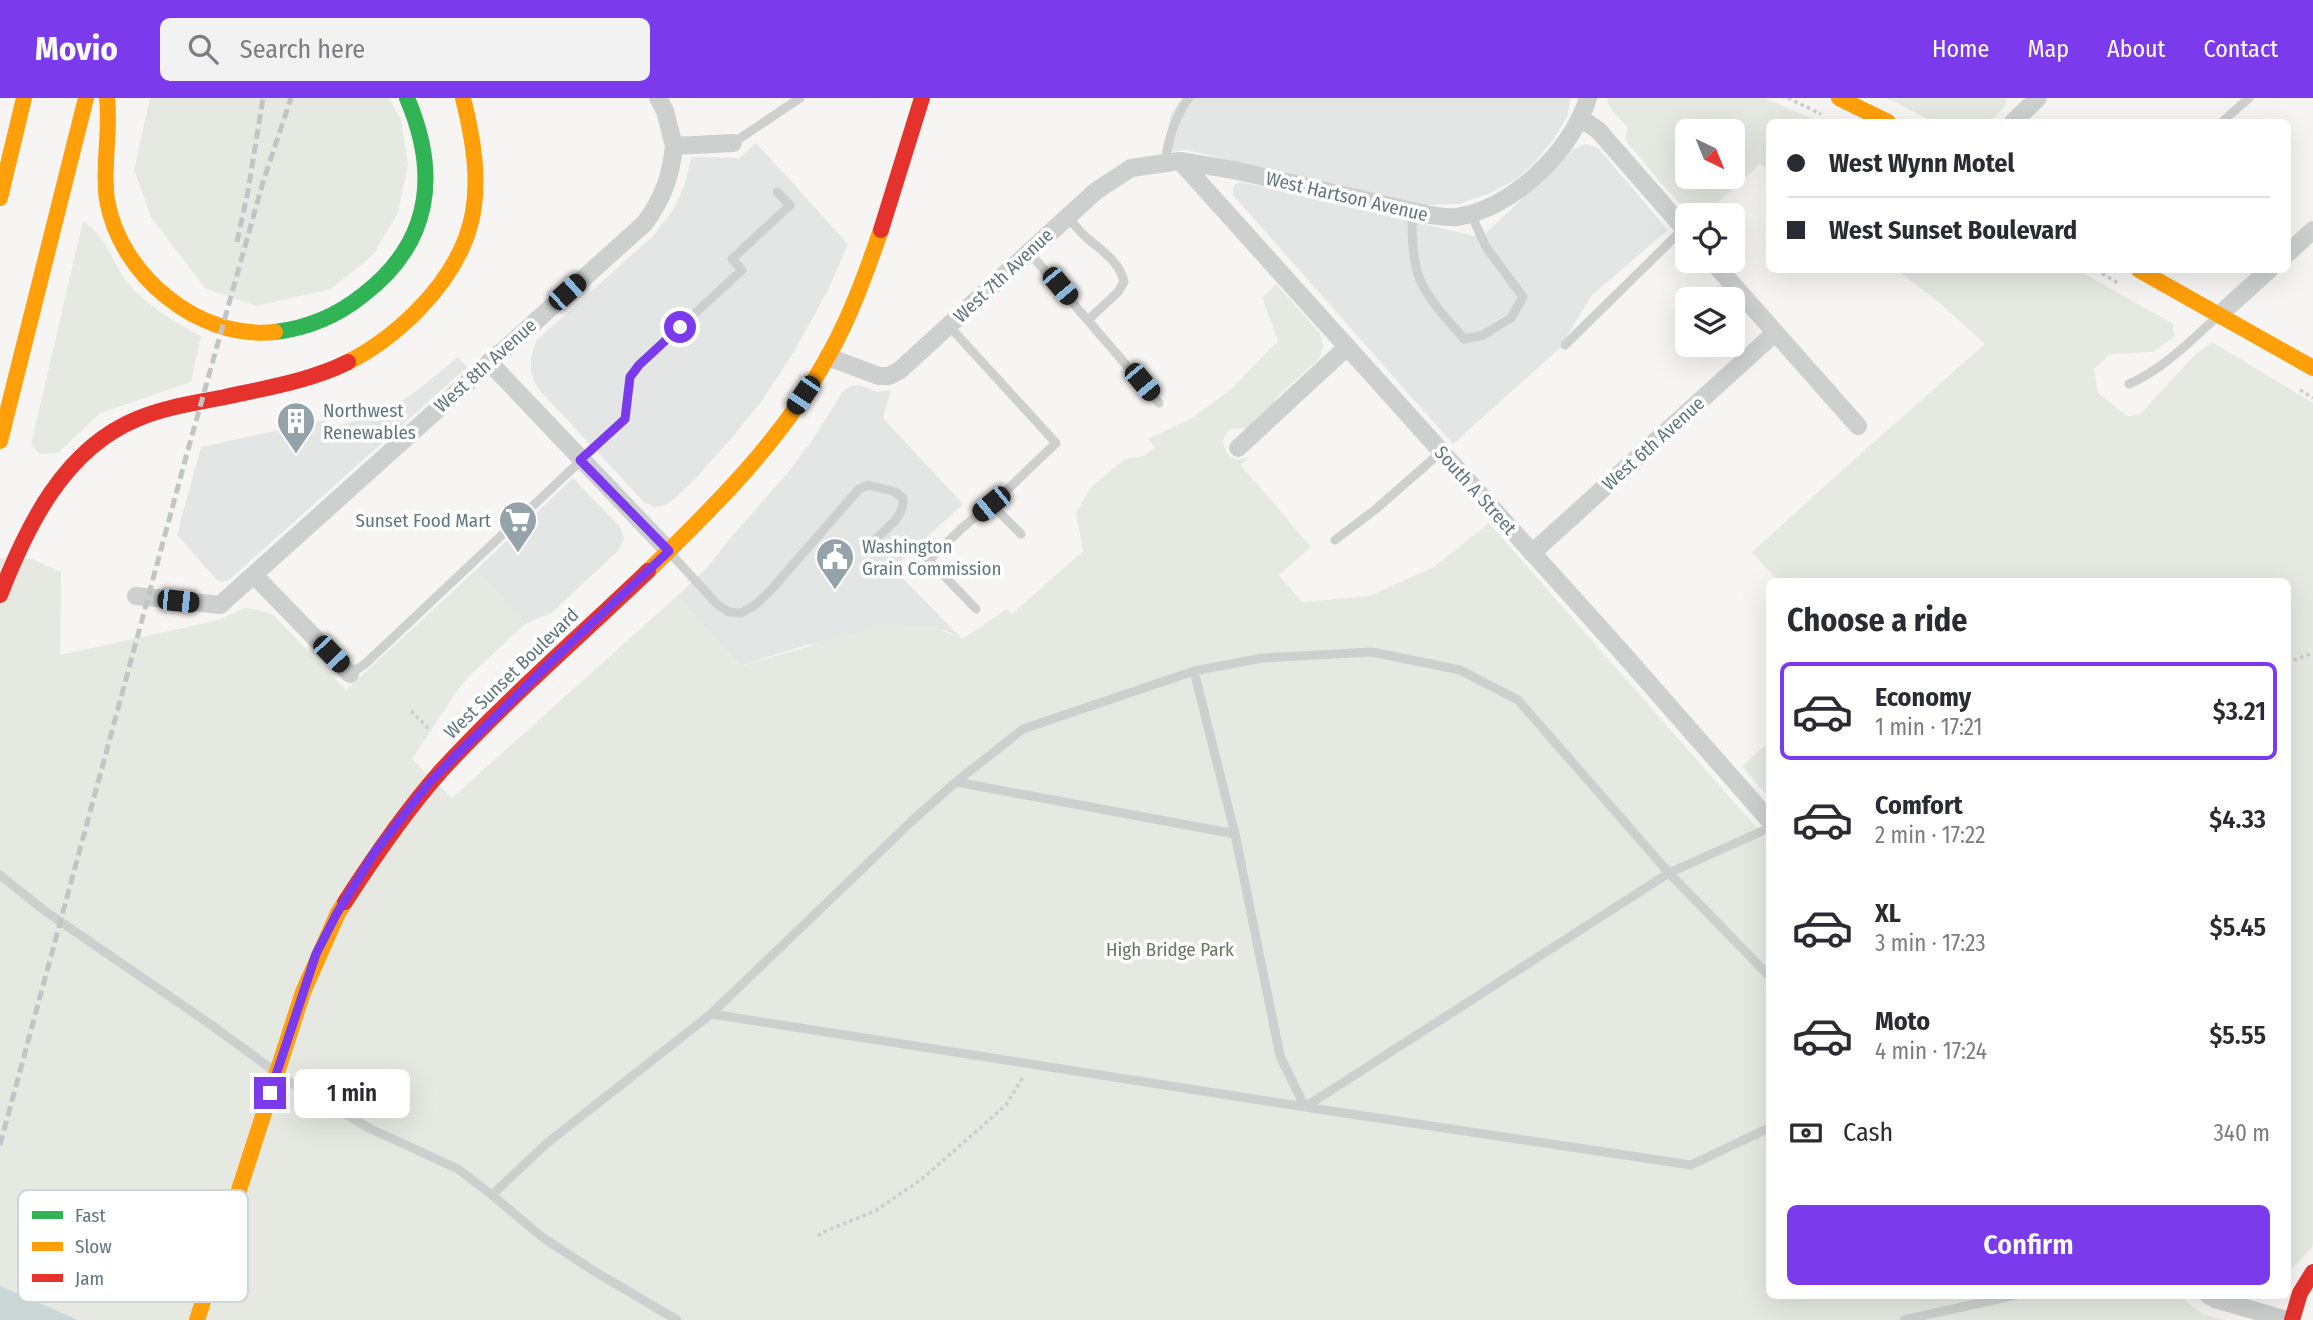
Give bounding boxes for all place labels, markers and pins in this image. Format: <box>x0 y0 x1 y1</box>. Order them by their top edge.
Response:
place label: Northwest Renewables <box>323 399 416 444</box>
building icon: Northwest Renewables <box>275 400 317 455</box>
supermarket icon: Sunset Food Mart <box>497 499 539 554</box>
place label: Sunset Food Mart <box>355 509 492 532</box>
place label: Washington Grain Commission <box>862 535 1002 580</box>
public building icon: Washington Grain Commission <box>814 536 856 591</box>

